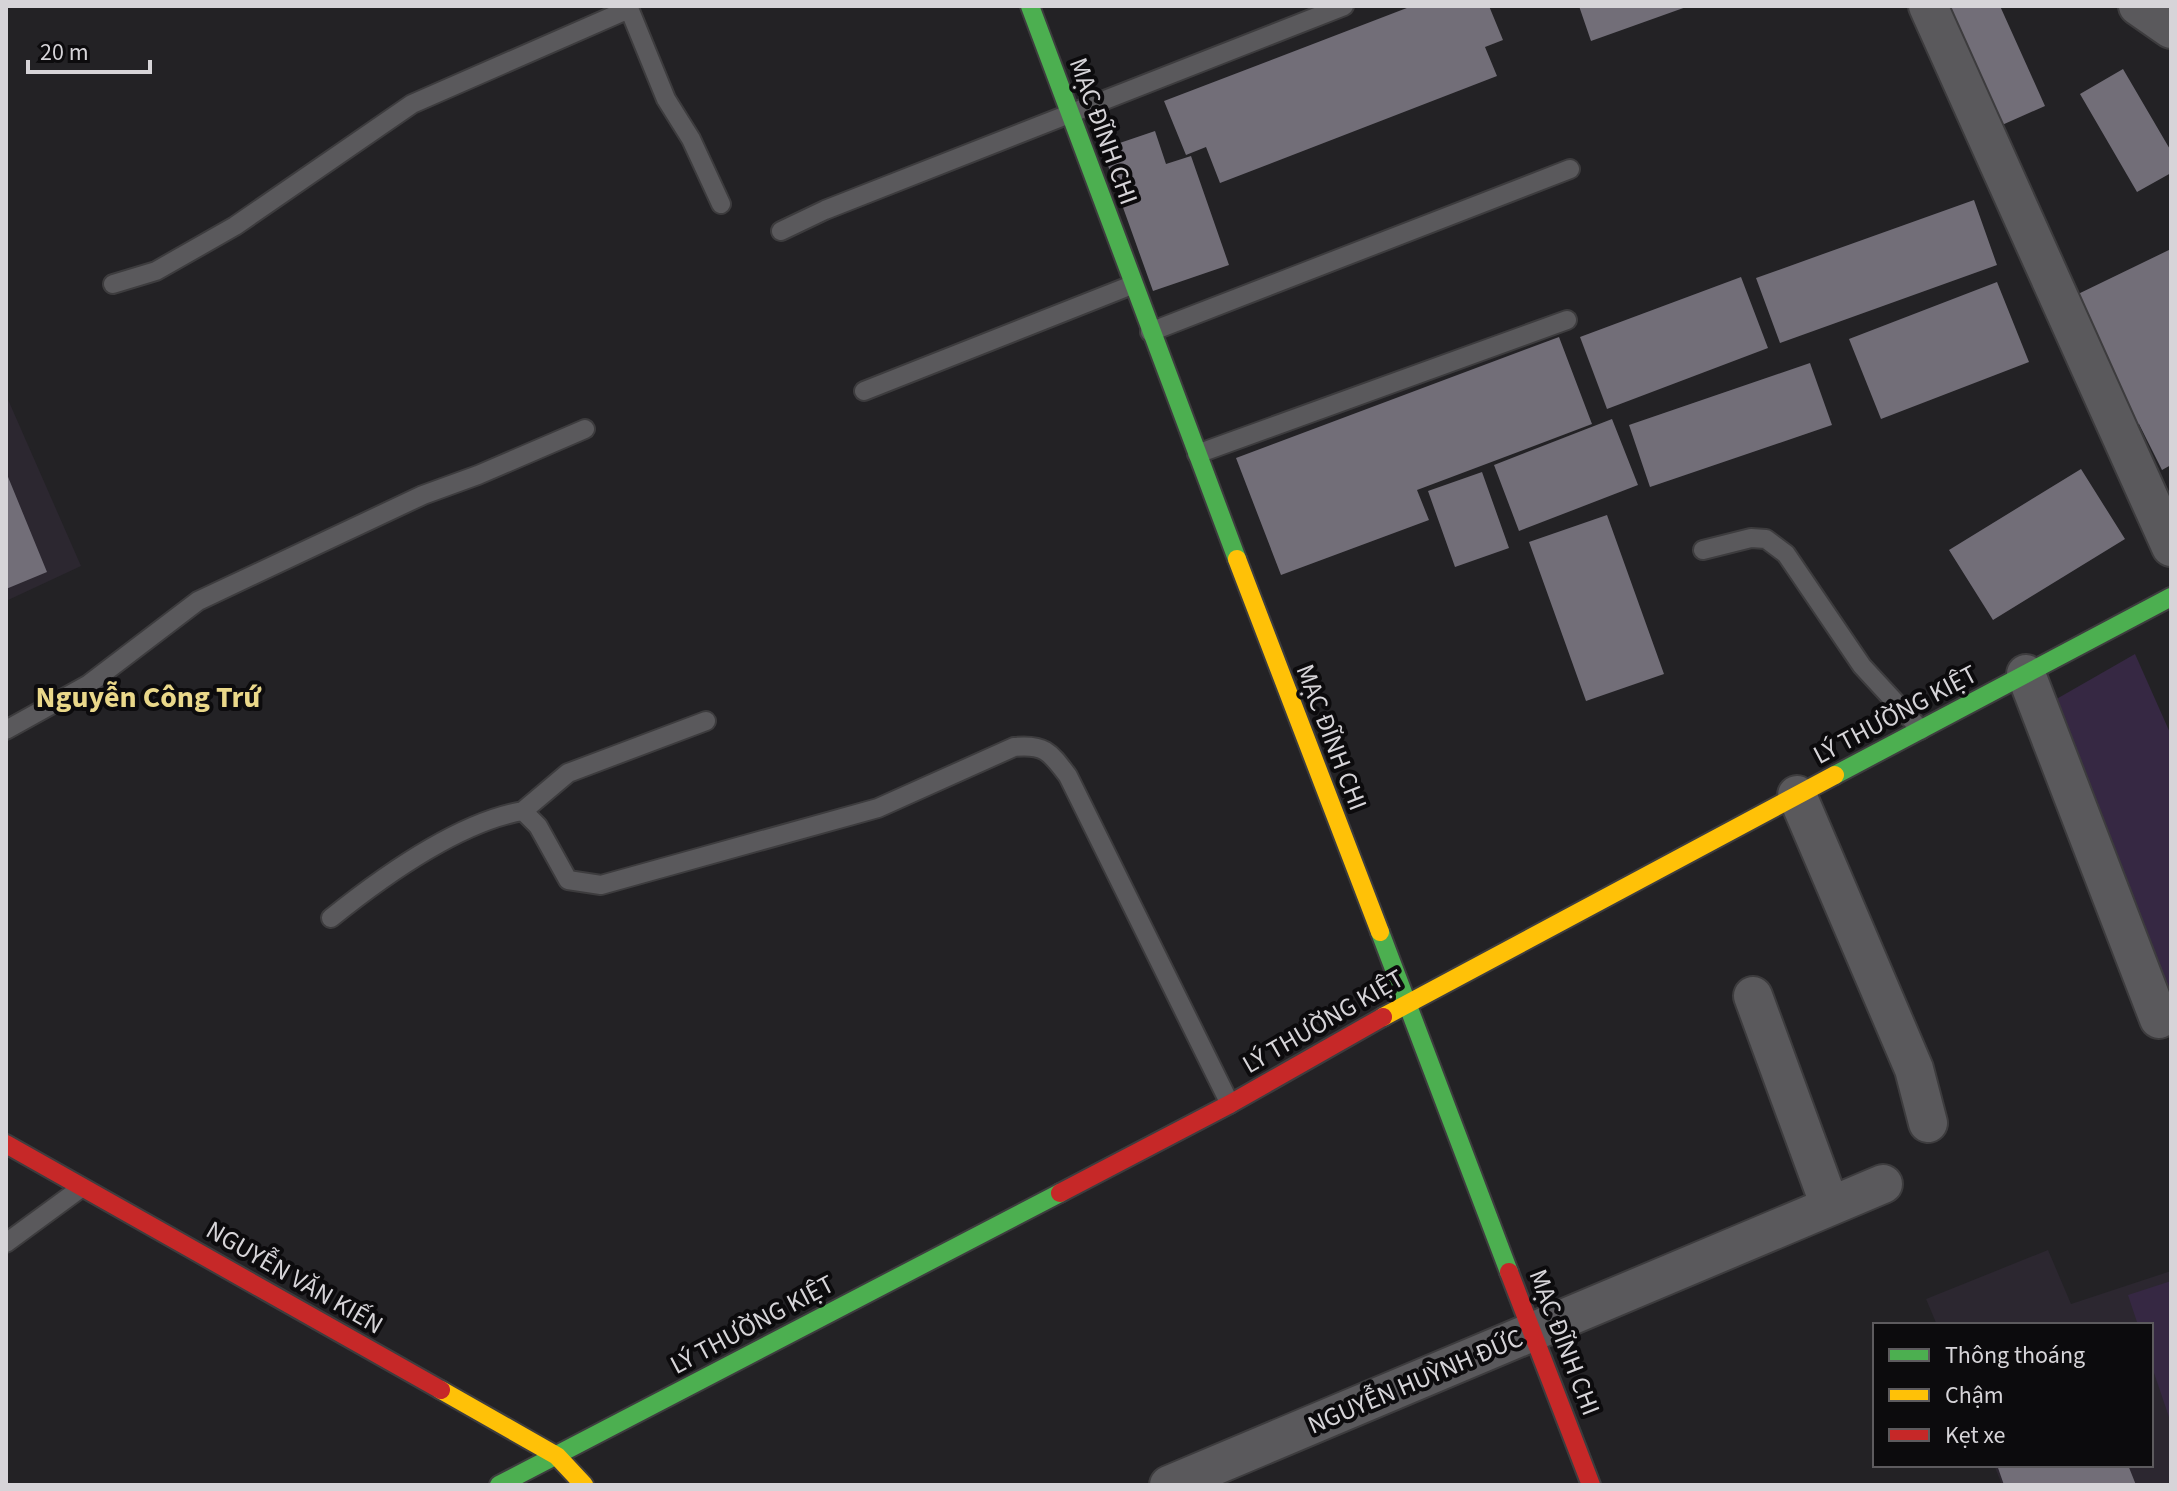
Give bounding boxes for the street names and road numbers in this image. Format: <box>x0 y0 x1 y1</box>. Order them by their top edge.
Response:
street label: MẠC ĐĨNH CHI <box>1060 53 1147 210</box>
street label: LÝ THƯỜNG KIỆT <box>1807 656 1984 773</box>
street label: MẠC ĐĨNH CHI <box>1287 659 1376 816</box>
street label: LÝ THƯỜNG KIỆT <box>1236 960 1411 1083</box>
street label: NGUYỄN VĂN KIẾN <box>199 1212 390 1343</box>
street label: MẠC ĐĨNH CHI <box>1520 1264 1609 1421</box>
street label: LÝ THƯỜNG KIỆT <box>664 1266 841 1383</box>
street label: NGUYỄN HUỲNH ĐỨC <box>1302 1319 1529 1444</box>

